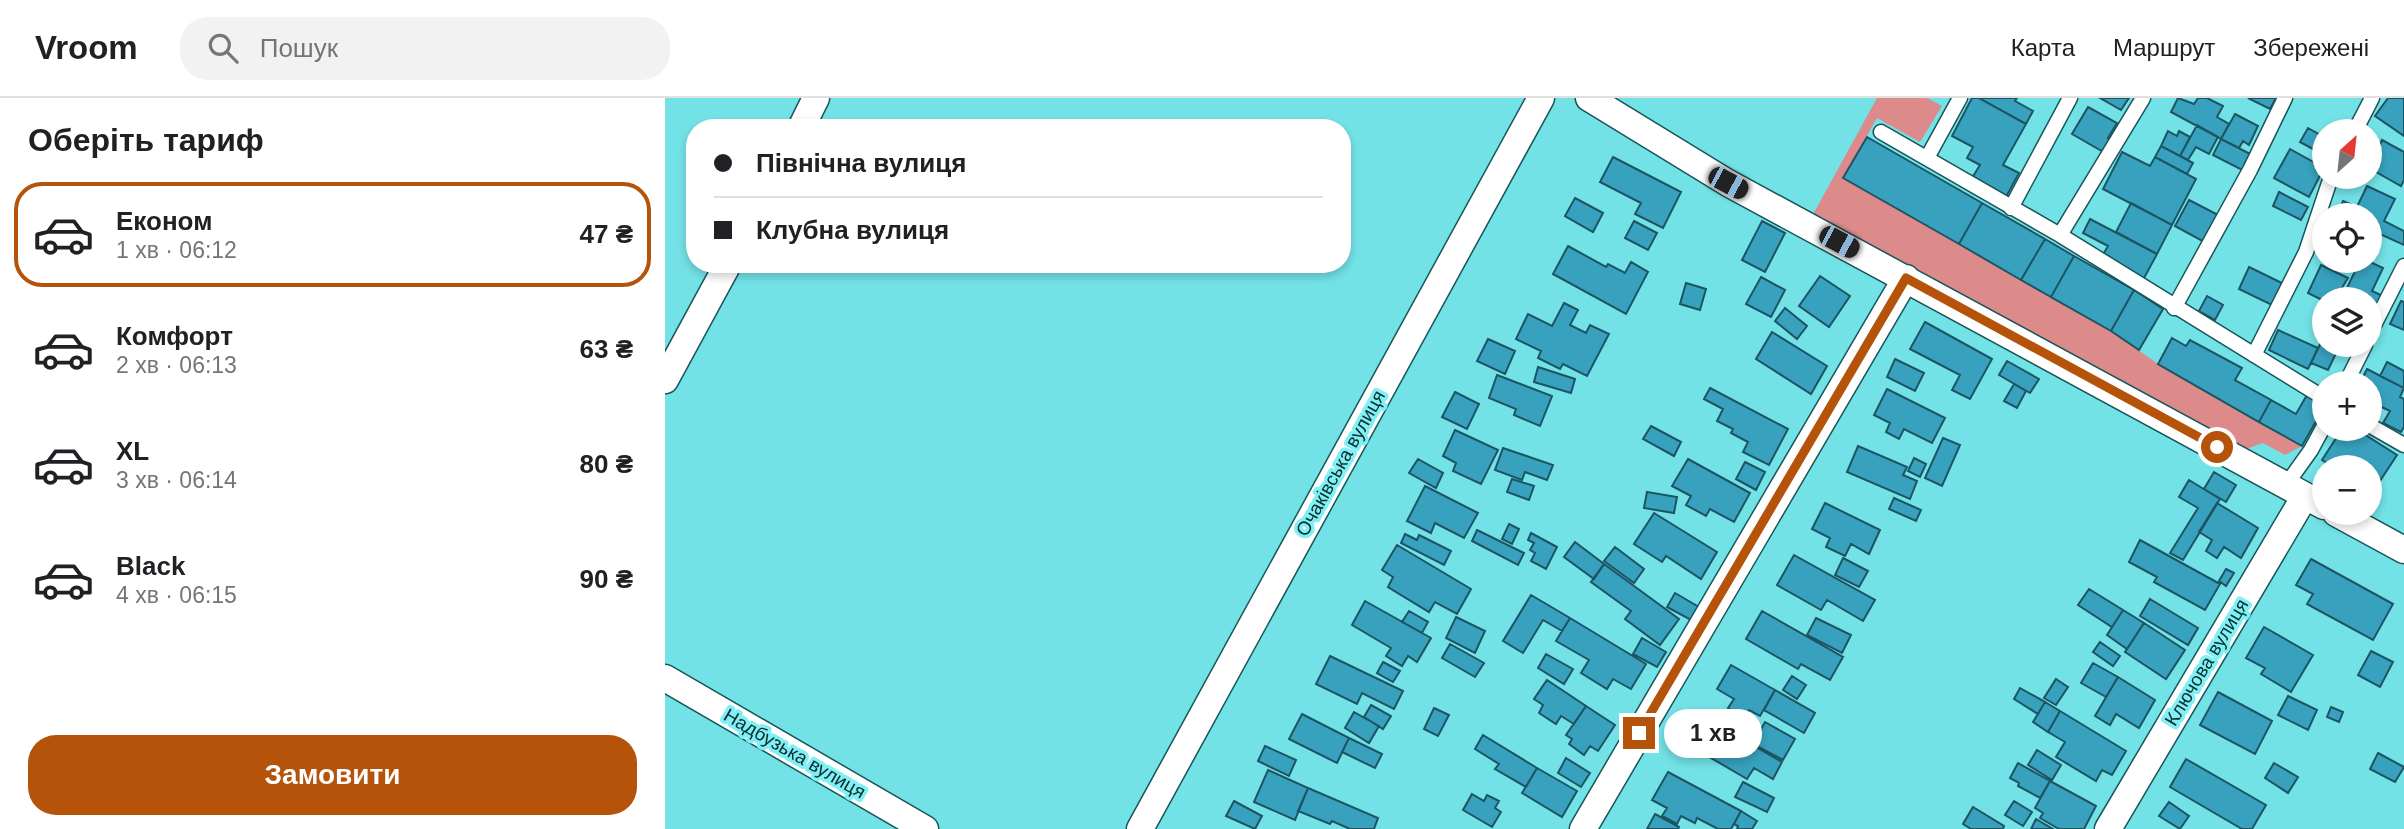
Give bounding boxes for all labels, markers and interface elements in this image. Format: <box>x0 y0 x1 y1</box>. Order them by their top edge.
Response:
search box <box>180 17 670 80</box>
text: Vroom <box>35 29 138 66</box>
icon: search <box>204 29 242 67</box>
text: Пошук <box>260 33 338 63</box>
text: Карта <box>2011 34 2075 61</box>
text: Маршрут <box>2113 34 2215 61</box>
text: Збережені <box>2253 34 2369 61</box>
north arrow <box>2312 119 2382 189</box>
map controls <box>2312 119 2382 525</box>
text: Оберіть тариф <box>28 122 264 158</box>
text: Північна вулиця <box>756 148 966 178</box>
car <box>1705 164 1752 202</box>
icon: car <box>32 203 95 266</box>
button: locate <box>2312 203 2382 273</box>
text: Економ <box>116 206 212 236</box>
text: Клубна вулиця <box>756 215 949 245</box>
text: 47 ₴ <box>580 219 633 249</box>
car <box>1816 223 1863 261</box>
text: 1 хв · 06:12 <box>116 237 237 263</box>
button: layers <box>2312 287 2382 357</box>
icon: car <box>32 318 95 381</box>
text: Комфорт <box>116 321 233 351</box>
text: 63 ₴ <box>580 334 633 364</box>
text: 2 хв · 06:13 <box>116 352 237 378</box>
button: + <box>2312 371 2382 441</box>
street label: Очаківська вулиця <box>1292 387 1389 540</box>
route start <box>2201 431 2233 463</box>
icon: car <box>32 433 95 496</box>
text: XL <box>116 436 149 466</box>
text: 80 ₴ <box>580 449 633 479</box>
button: − <box>2312 455 2382 525</box>
text: 3 хв · 06:14 <box>116 467 237 493</box>
icon: car <box>32 548 95 611</box>
text: Black <box>116 551 185 581</box>
text: 90 ₴ <box>580 564 633 594</box>
text: 4 хв · 06:15 <box>116 582 237 608</box>
street label: Ключова вулиця <box>2160 595 2252 729</box>
street label: Надбузька вулиця <box>720 704 869 803</box>
callout: 1 хв <box>1663 708 1761 758</box>
route end <box>1623 717 1655 749</box>
text: 1 хв <box>1690 720 1736 746</box>
button: Замовити <box>28 735 637 815</box>

